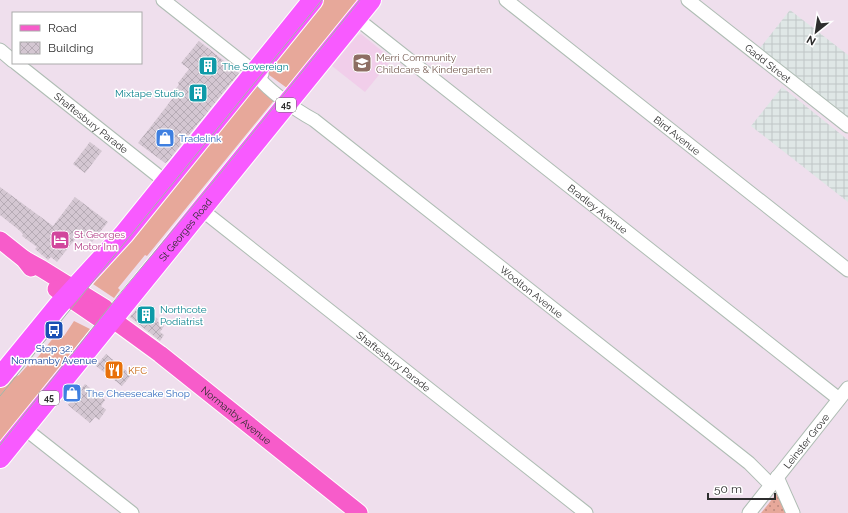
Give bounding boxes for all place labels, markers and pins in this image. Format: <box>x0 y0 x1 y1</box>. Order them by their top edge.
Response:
school or university icon: Merri Community Childcare & Kindergarten <box>351 52 373 74</box>
place label: Merri Community Childcare & Kindergarten <box>376 52 492 75</box>
building icon: The Sovereign <box>197 55 219 77</box>
place label: The Sovereign <box>222 61 289 72</box>
building icon: Mixtape Studio <box>187 82 209 104</box>
place label: Mixtape Studio <box>115 88 184 99</box>
shop icon: Tradelink <box>154 127 176 149</box>
place label: Tradelink <box>179 133 222 144</box>
hotel icon: St Georges Motor Inn <box>49 229 71 251</box>
place label: St Georges Motor Inn <box>74 229 125 252</box>
building icon: Northcote Podiatrist <box>135 304 157 326</box>
place label: Northcote Podiatrist <box>160 304 207 327</box>
bus stop icon: Stop 32: Normanby Avenue <box>43 319 65 341</box>
place label: Stop 32: Normanby Avenue <box>11 343 97 366</box>
restaurant icon: KFC <box>103 359 125 381</box>
place label: KFC <box>128 365 147 376</box>
shop icon: The Cheesecake Shop <box>61 382 83 404</box>
place label: The Cheesecake Shop <box>86 388 190 399</box>

